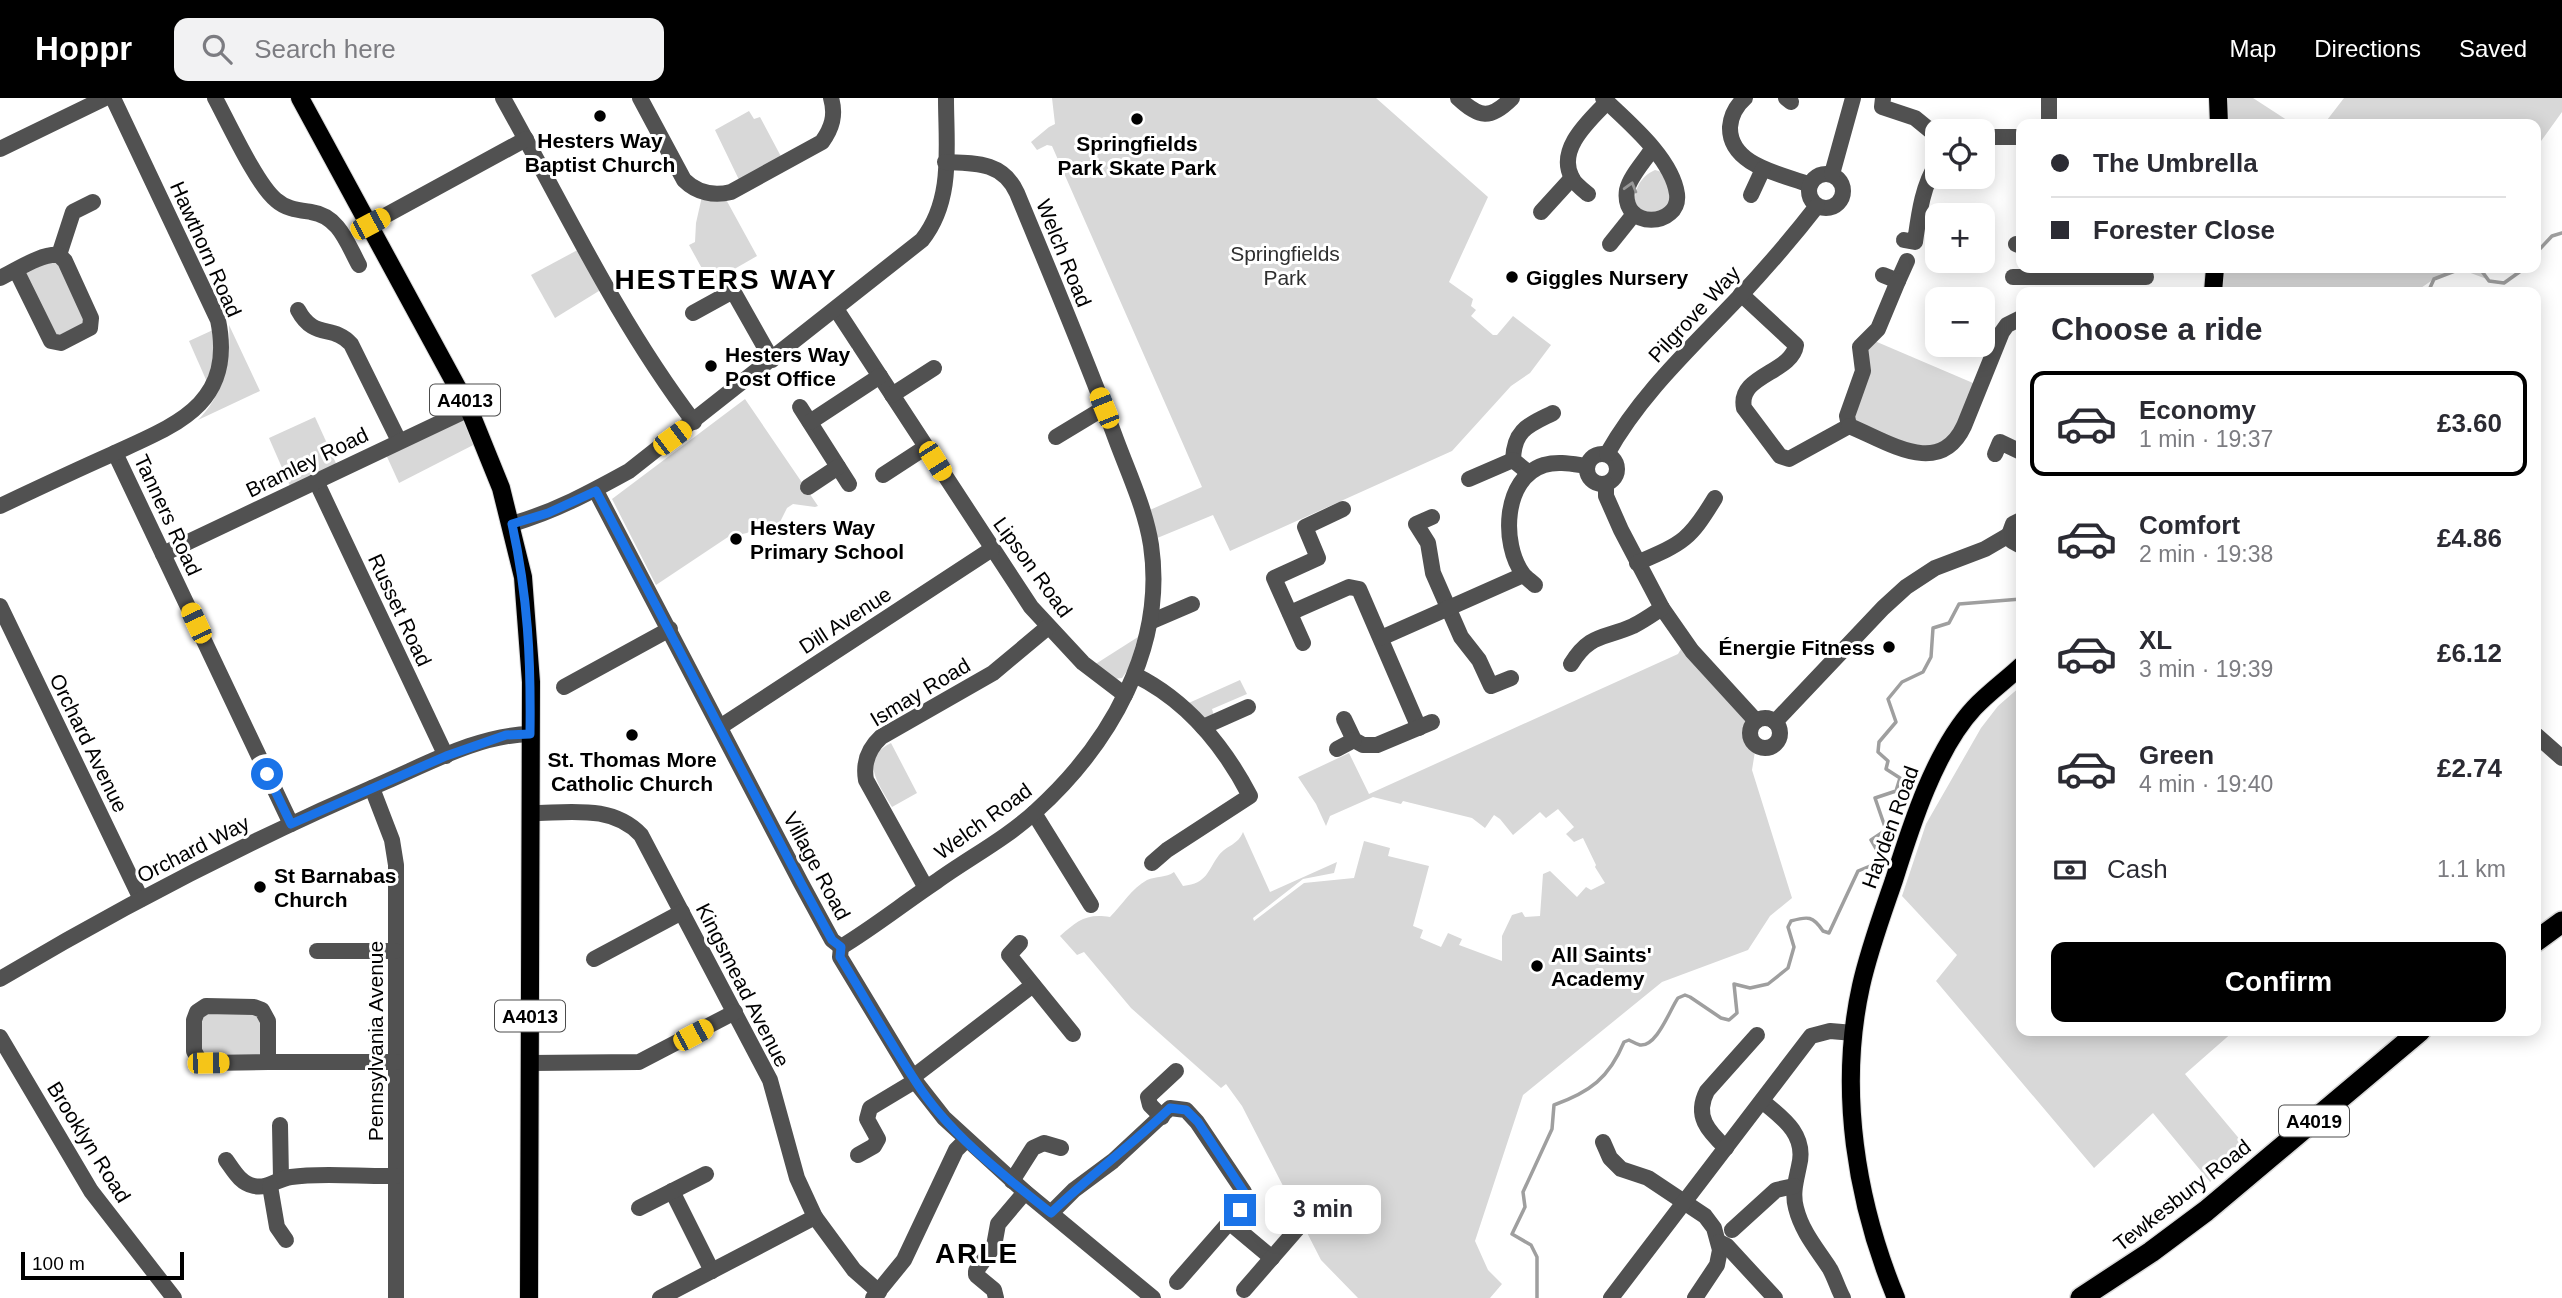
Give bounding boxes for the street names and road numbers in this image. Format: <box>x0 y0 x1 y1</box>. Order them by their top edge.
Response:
street label: Hawthorn Road <box>166 178 246 320</box>
street label: Welch Road <box>1032 196 1096 310</box>
street label: Pilgrove Way <box>1644 261 1745 367</box>
road number: A4013 <box>430 384 500 416</box>
street label: Bramley Road <box>242 422 372 502</box>
street label: Tanners Road <box>130 451 206 579</box>
street label: Lipson Road <box>989 513 1077 621</box>
street label: Russet Road <box>364 550 436 670</box>
street label: Dill Avenue <box>795 582 895 658</box>
street label: Ismay Road <box>866 653 974 731</box>
street label: Orchard Avenue <box>45 670 133 816</box>
street label: Hayden Road <box>1857 763 1923 891</box>
street label: Welch Road <box>930 778 1036 864</box>
street label: Village Road <box>779 808 855 924</box>
street label: Orchard Way <box>133 811 253 887</box>
street label: Kingsmead Avenue <box>692 899 794 1071</box>
street label: Pennsylvania Avenue <box>364 941 387 1141</box>
road number: A4013 <box>495 1000 565 1032</box>
street label: Brooklyn Road <box>43 1077 135 1207</box>
road number: A4019 <box>2279 1105 2349 1136</box>
street label: Tewkesbury Road <box>2109 1135 2255 1255</box>

